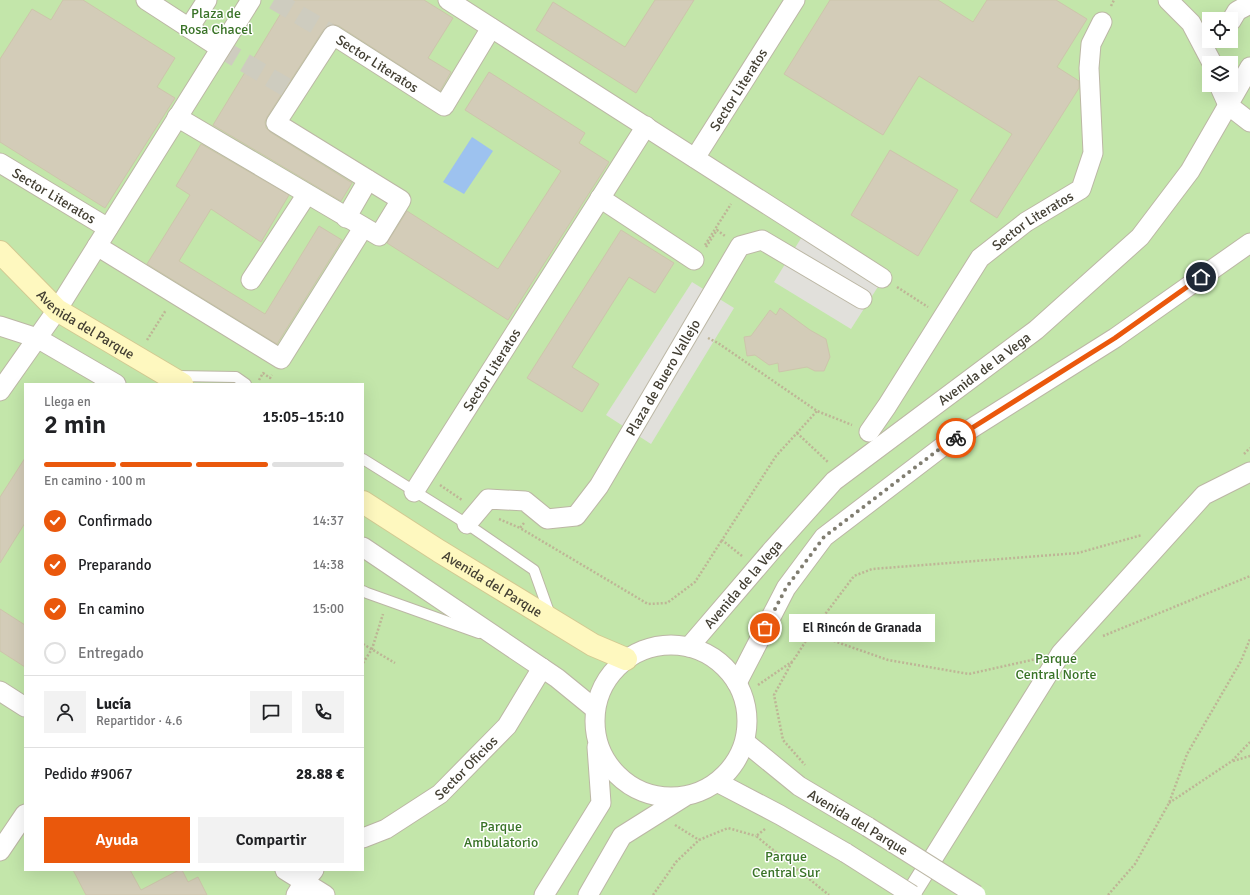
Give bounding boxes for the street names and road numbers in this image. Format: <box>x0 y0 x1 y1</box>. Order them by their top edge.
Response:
street label: Sector Literatos <box>333 31 422 96</box>
street label: Sector Literatos <box>706 45 771 134</box>
street label: Sector Literatos <box>9 164 99 228</box>
street label: Sector Literatos <box>989 188 1076 254</box>
street label: Avenida del Parque <box>33 286 137 363</box>
street label: Plaza de Buero Vallejo <box>622 316 704 439</box>
street label: Sector Literatos <box>460 325 525 414</box>
street label: Avenida de la Vega <box>935 329 1034 409</box>
street label: Avenida de la Vega <box>701 537 786 632</box>
street label: Avenida del Parque <box>439 547 545 621</box>
street label: Sector Oficios <box>432 732 501 804</box>
street label: Avenida del Parque <box>805 786 911 859</box>

